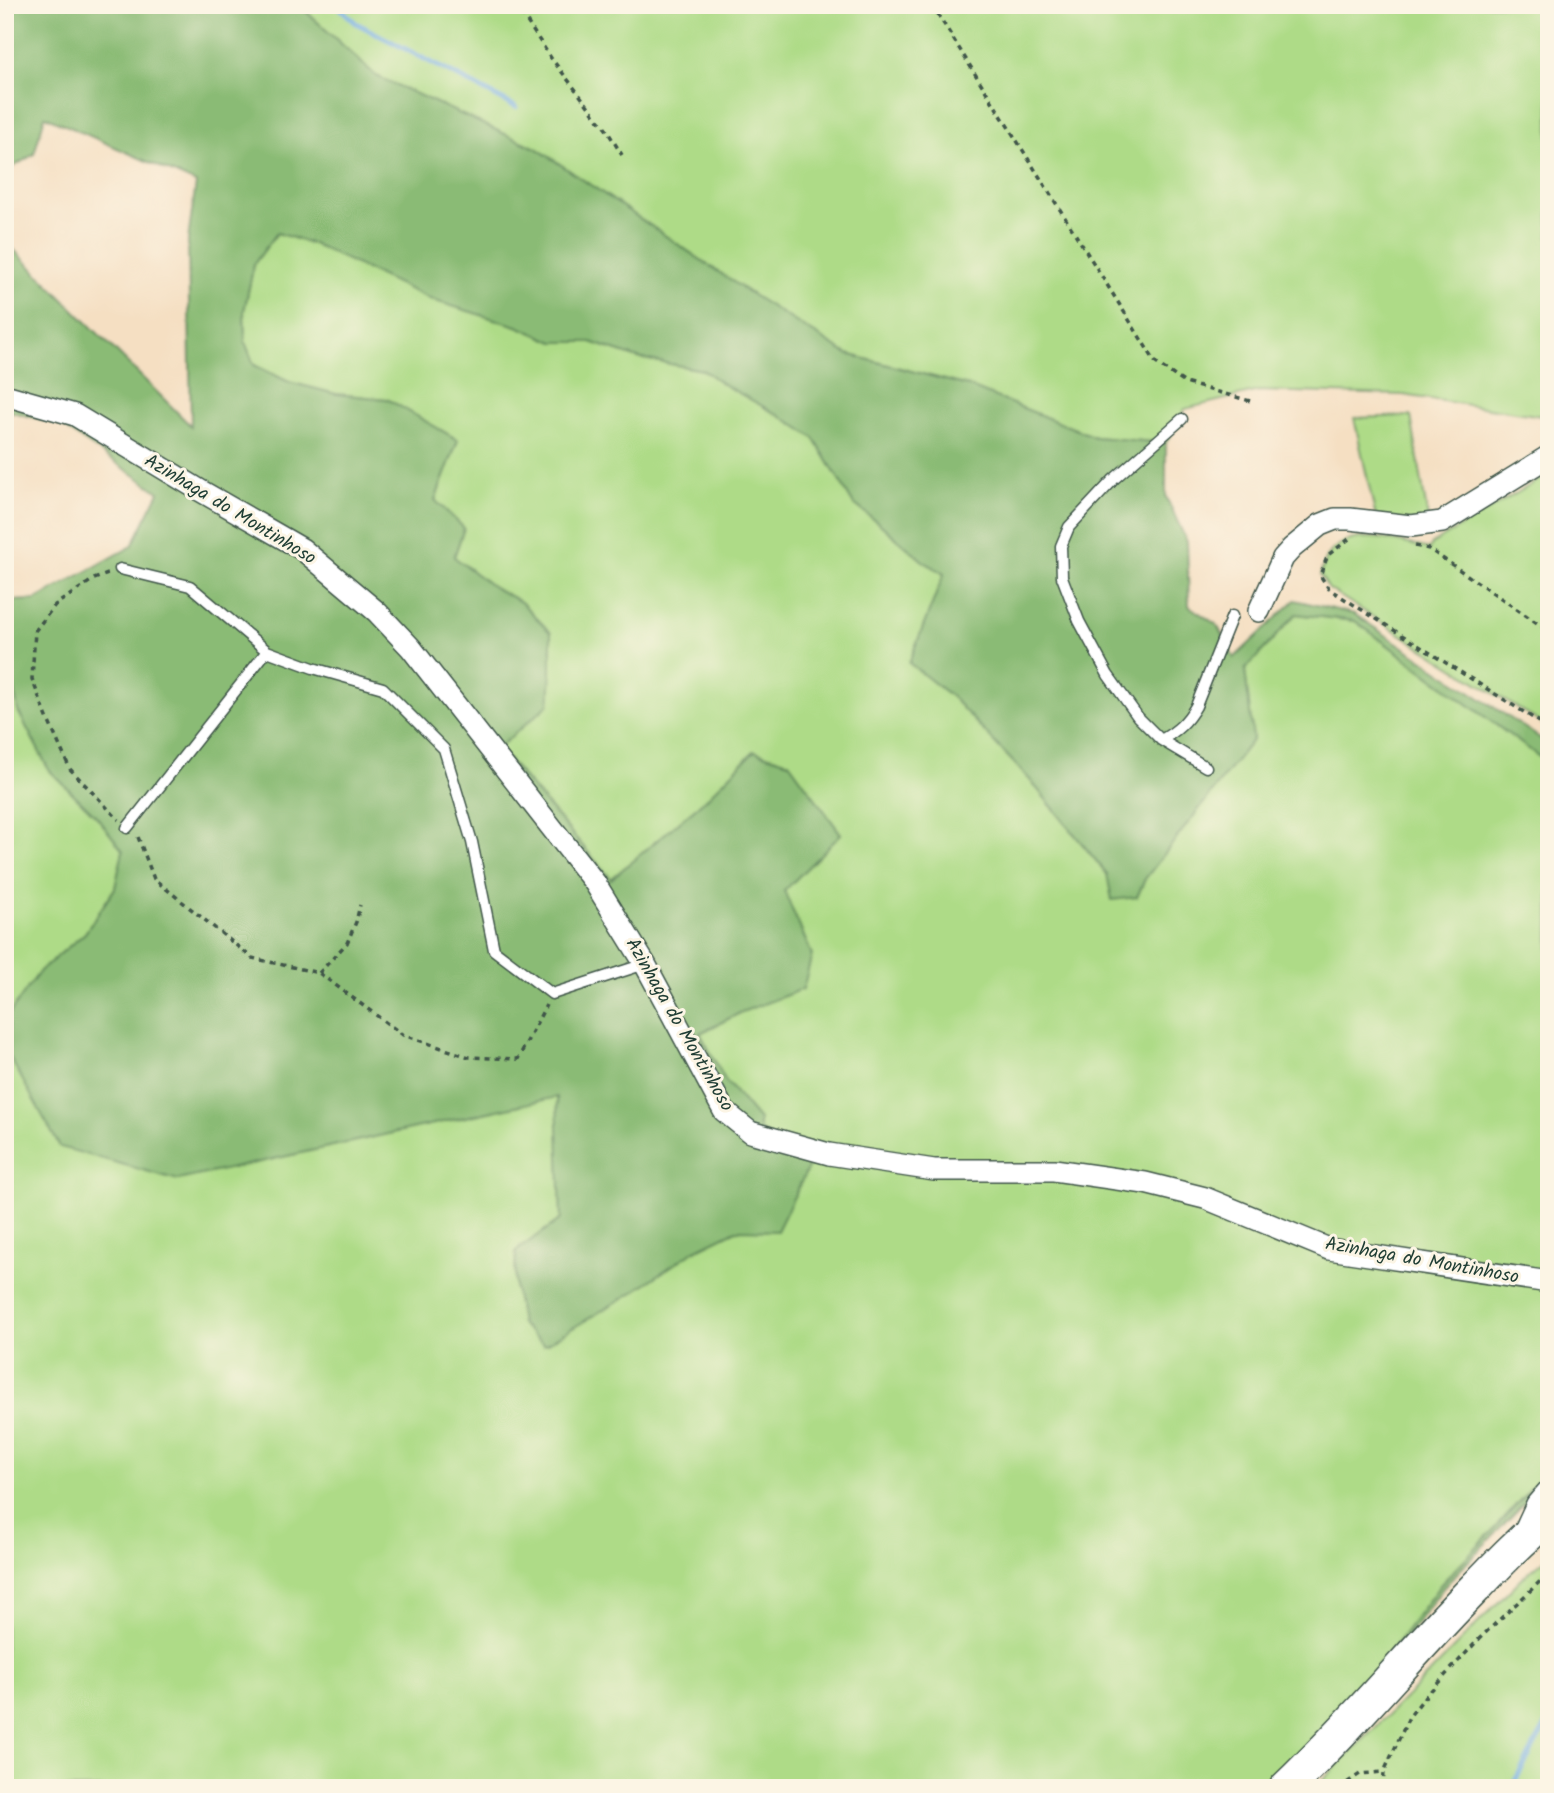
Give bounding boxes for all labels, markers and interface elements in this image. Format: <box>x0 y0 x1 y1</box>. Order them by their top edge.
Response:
street label: Azinhaga do Montinhoso <box>138 447 322 573</box>
street label: Azinhaga do Montinhoso <box>617 933 741 1117</box>
street label: Azinhaga do Montinhoso <box>1323 1229 1521 1293</box>

